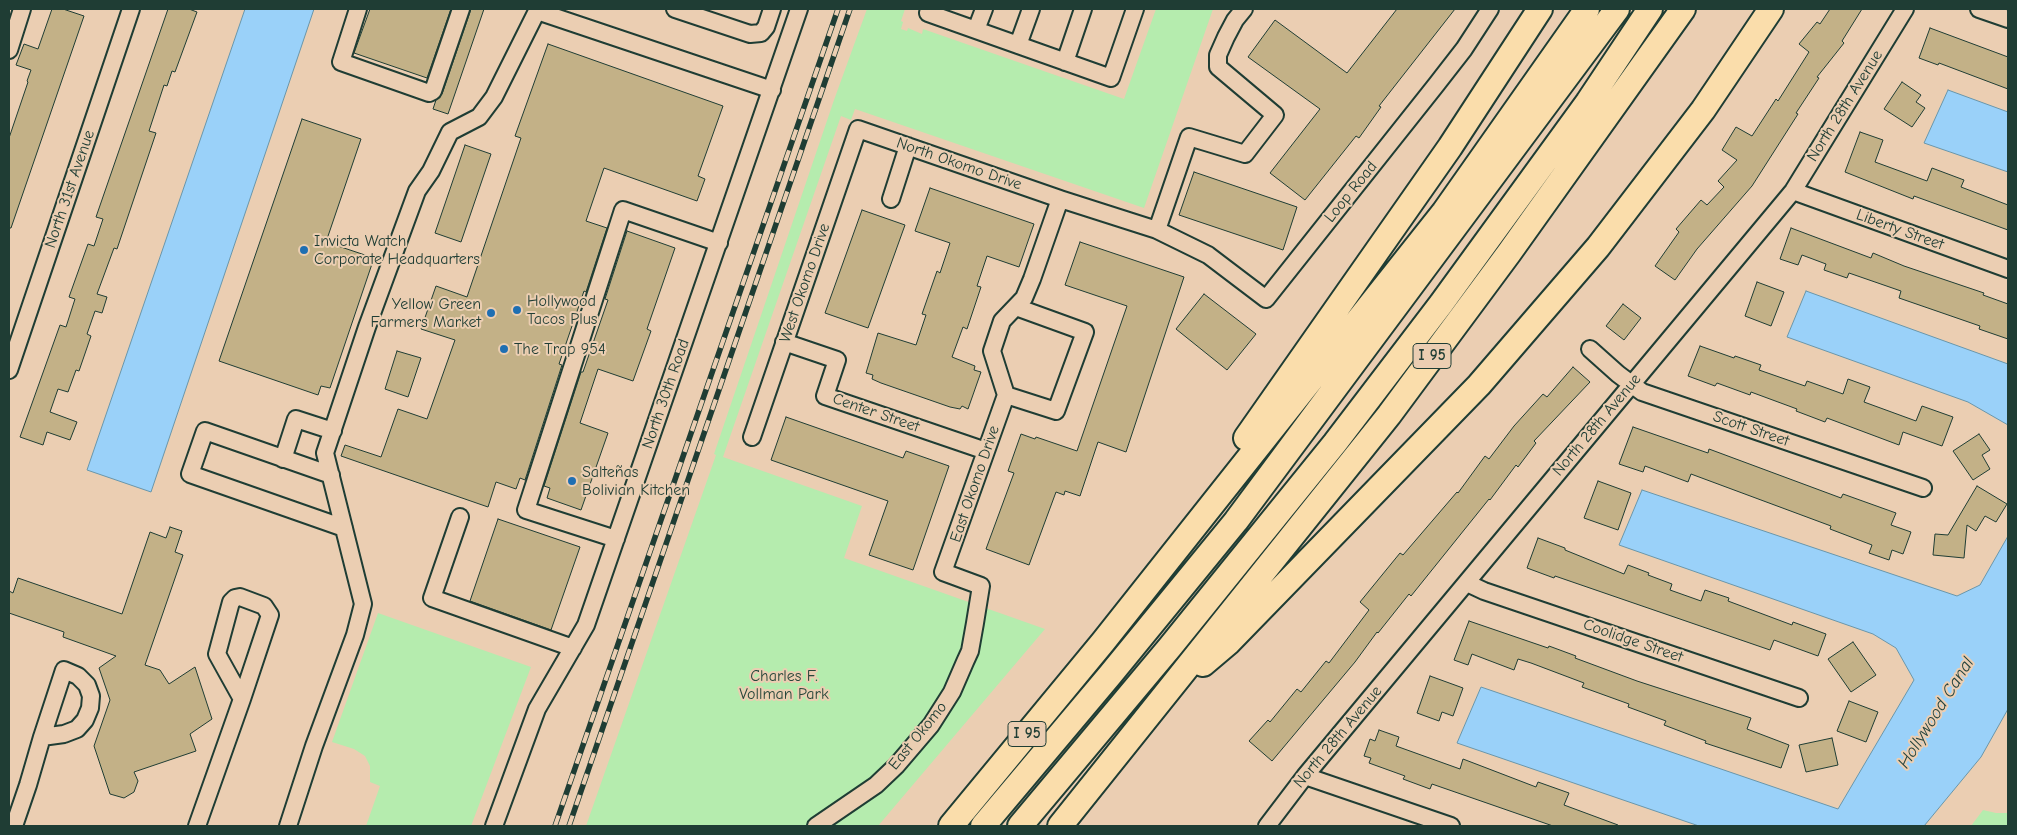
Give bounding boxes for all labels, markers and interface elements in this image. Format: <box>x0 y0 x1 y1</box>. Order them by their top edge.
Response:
street label: North 28th Avenue <box>1803 47 1887 165</box>
street label: North 31st Avenue <box>41 127 99 251</box>
street label: North Okomo Drive <box>894 134 1024 194</box>
street label: Loop Road <box>1321 158 1381 226</box>
street label: Liberty Street <box>1854 205 1946 255</box>
street label: West Okomo Drive <box>776 221 834 345</box>
place label: Invicta Watch Corporate Headquarters <box>314 231 480 269</box>
marker: Invicta Watch Corporate Headquarters <box>298 244 310 256</box>
place label: Hollywood Tacos Plus <box>527 291 597 329</box>
place label: Yellow Green Farmers Market <box>370 294 481 332</box>
marker: Hollywood Tacos Plus <box>511 304 523 316</box>
marker: Yellow Green Farmers Market <box>485 307 497 319</box>
street label: North 30th Road <box>638 337 694 451</box>
place label: The Trap 954 <box>514 339 606 359</box>
marker: The Trap 954 <box>498 343 510 355</box>
road number: I 95 <box>1413 344 1451 368</box>
street label: North 28th Avenue <box>1549 370 1645 480</box>
street label: Center Street <box>830 389 922 437</box>
street label: Scott Street <box>1710 407 1792 451</box>
street label: East Okomo Drive <box>946 423 1004 545</box>
place label: Salteñas Bolivian Kitchen <box>582 462 690 500</box>
marker: Salteñas Bolivian Kitchen <box>566 475 578 487</box>
street label: Coolidge Street <box>1581 615 1685 667</box>
water label: Hollywood Canal <box>1893 653 1979 773</box>
park label: Charles F. Vollman Park <box>739 666 829 704</box>
street label: North 28th Avenue <box>1290 682 1386 792</box>
street label: East Okomo <box>885 698 951 774</box>
road number: I 95 <box>1008 722 1046 746</box>

